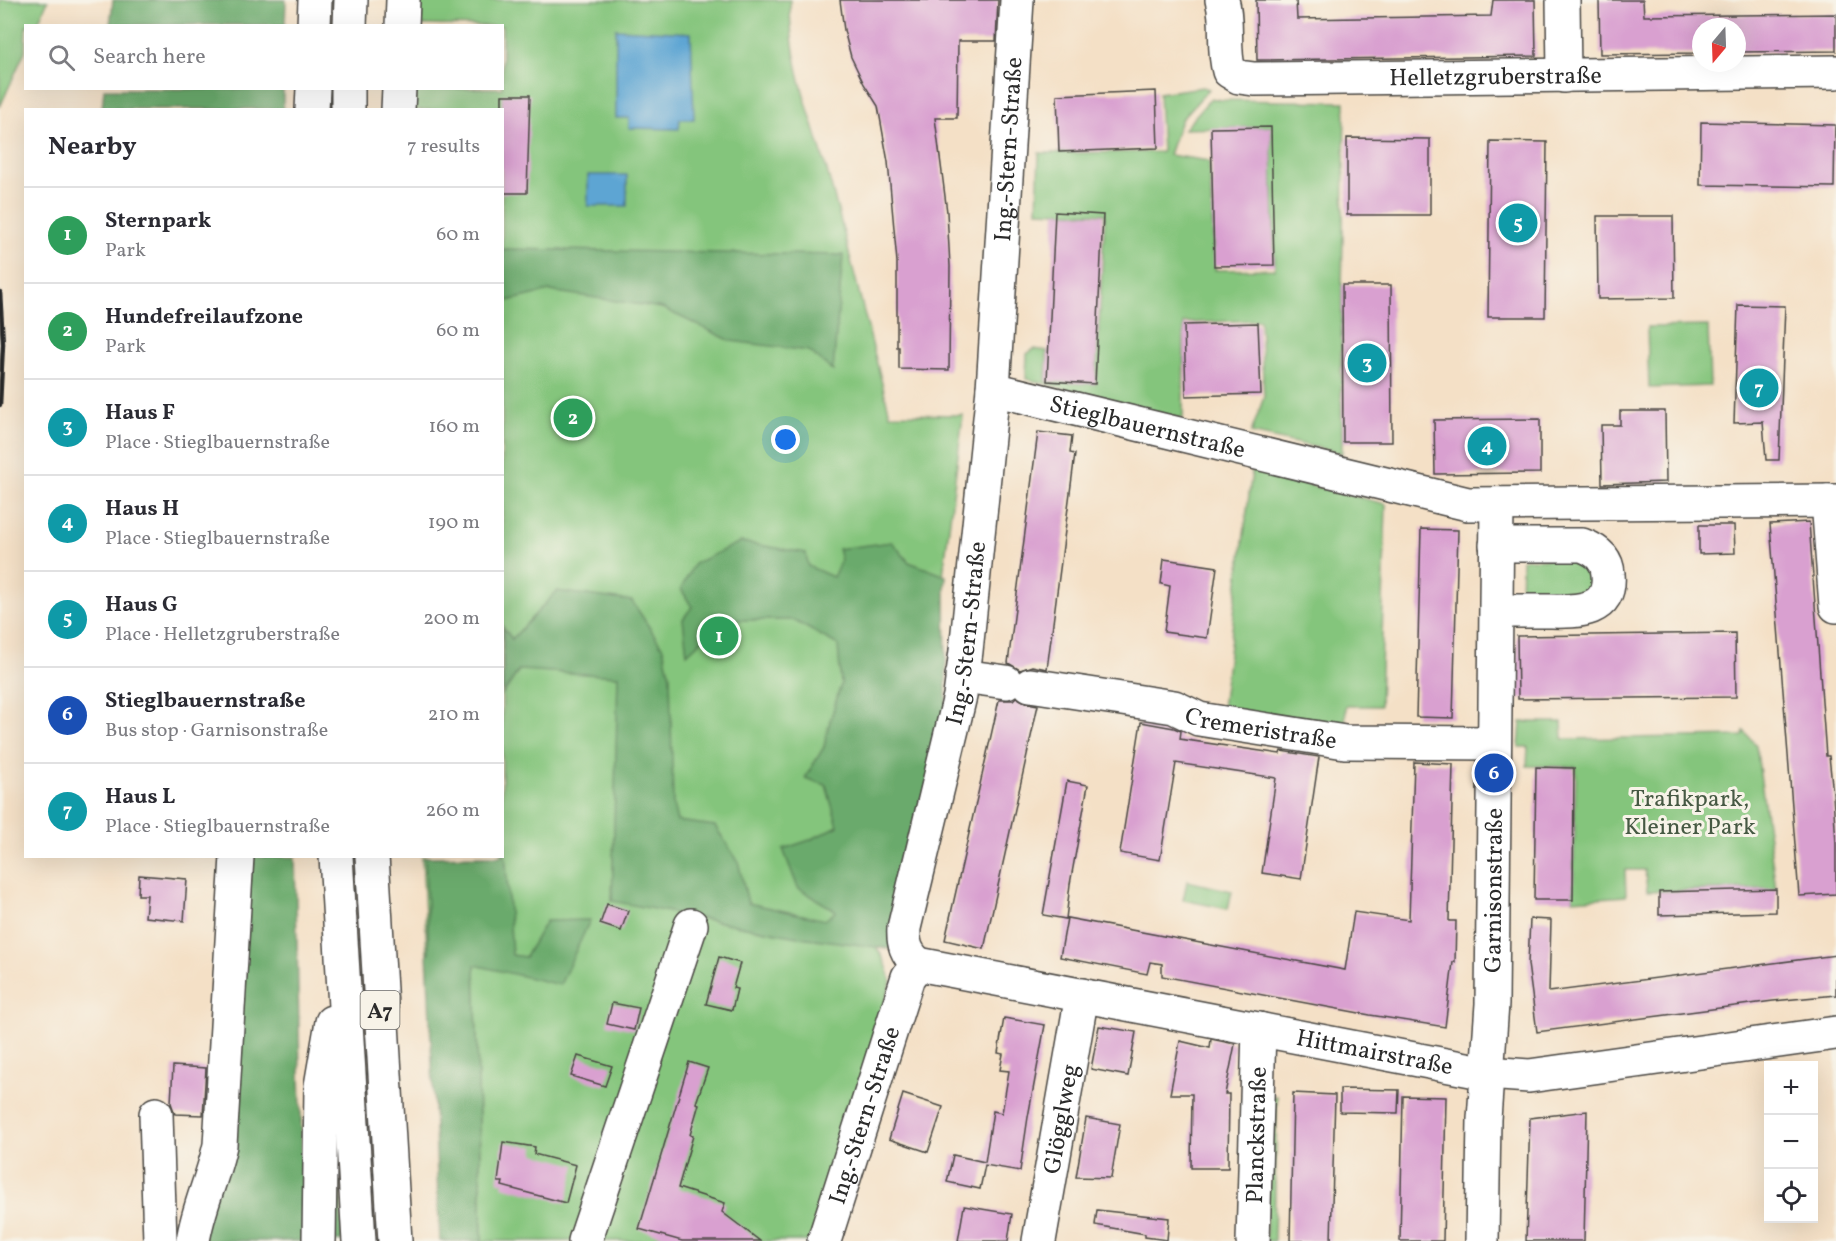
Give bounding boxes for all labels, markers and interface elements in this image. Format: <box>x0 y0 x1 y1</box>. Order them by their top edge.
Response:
north arrow <box>1692 18 1746 72</box>
search box <box>24 24 504 90</box>
icon: search <box>45 41 78 74</box>
text: Search here <box>93 42 206 73</box>
street label: Ing.-Stern-Straße <box>987 56 1032 243</box>
street label: Helletzgruberstraße <box>1389 60 1602 96</box>
text: Nearby <box>48 129 137 165</box>
text: 7 results <box>407 133 480 161</box>
pin: 5 <box>1498 200 1538 246</box>
text: Sternpark <box>105 206 211 237</box>
text: 1 <box>63 221 72 249</box>
text: 60 m <box>436 221 480 249</box>
text: Park <box>105 237 146 265</box>
text: Hundefreilaufzone <box>105 302 303 333</box>
text: 2 <box>62 317 73 345</box>
text: 60 m <box>436 317 480 345</box>
text: Park <box>105 333 146 361</box>
pin: 3 <box>1348 340 1386 386</box>
pin: 7 <box>1740 366 1778 410</box>
street label: Stieglbauernstraße <box>1046 388 1249 468</box>
pin: 2 <box>554 396 592 440</box>
text: Haus F <box>105 398 175 429</box>
text: 3 <box>62 413 73 441</box>
text: 160 m <box>428 413 480 441</box>
pin: 4 <box>1468 424 1506 468</box>
your location <box>771 425 800 454</box>
text: Place · Stieglbauernstraße <box>105 429 330 457</box>
text: Haus H <box>105 494 179 525</box>
text: 4 <box>61 509 74 537</box>
text: 190 m <box>428 509 480 537</box>
text: Place · Stieglbauernstraße <box>105 525 330 553</box>
street label: Ing.-Stern-Straße <box>938 540 996 729</box>
text: Haus G <box>105 590 178 621</box>
text: 5 <box>63 605 72 633</box>
text: 200 m <box>423 605 480 633</box>
pin: 1 <box>700 614 738 658</box>
text: Place · Helletzgruberstraße <box>105 621 340 649</box>
text: Stieglbauernstraße <box>105 686 305 717</box>
street label: Cremeristraße <box>1178 699 1339 759</box>
text: 6 <box>62 701 73 729</box>
text: 210 m <box>428 701 480 729</box>
text: Bus stop · Garnisonstraße <box>105 717 328 745</box>
pin: 6 <box>1474 750 1514 796</box>
text: Haus L <box>105 782 175 813</box>
park label: Trafikpark, Kleiner Park <box>1624 783 1756 845</box>
text: 7 <box>63 797 72 825</box>
text: 260 m <box>425 797 480 825</box>
street label: Garnisonstraße <box>1477 808 1513 973</box>
text: Place · Stieglbauernstraße <box>105 813 330 841</box>
road number: A7 <box>360 991 400 1029</box>
street label: Ing.-Stern-Straße <box>822 1022 910 1209</box>
street label: Hittmairstraße <box>1293 1022 1456 1085</box>
street label: Glögglweg <box>1036 1061 1089 1177</box>
map controls <box>1764 1061 1818 1223</box>
button: + <box>1764 1061 1818 1115</box>
street label: Planckstraße <box>1239 1066 1277 1204</box>
button: − <box>1764 1115 1818 1169</box>
button: locate <box>1764 1169 1818 1223</box>

